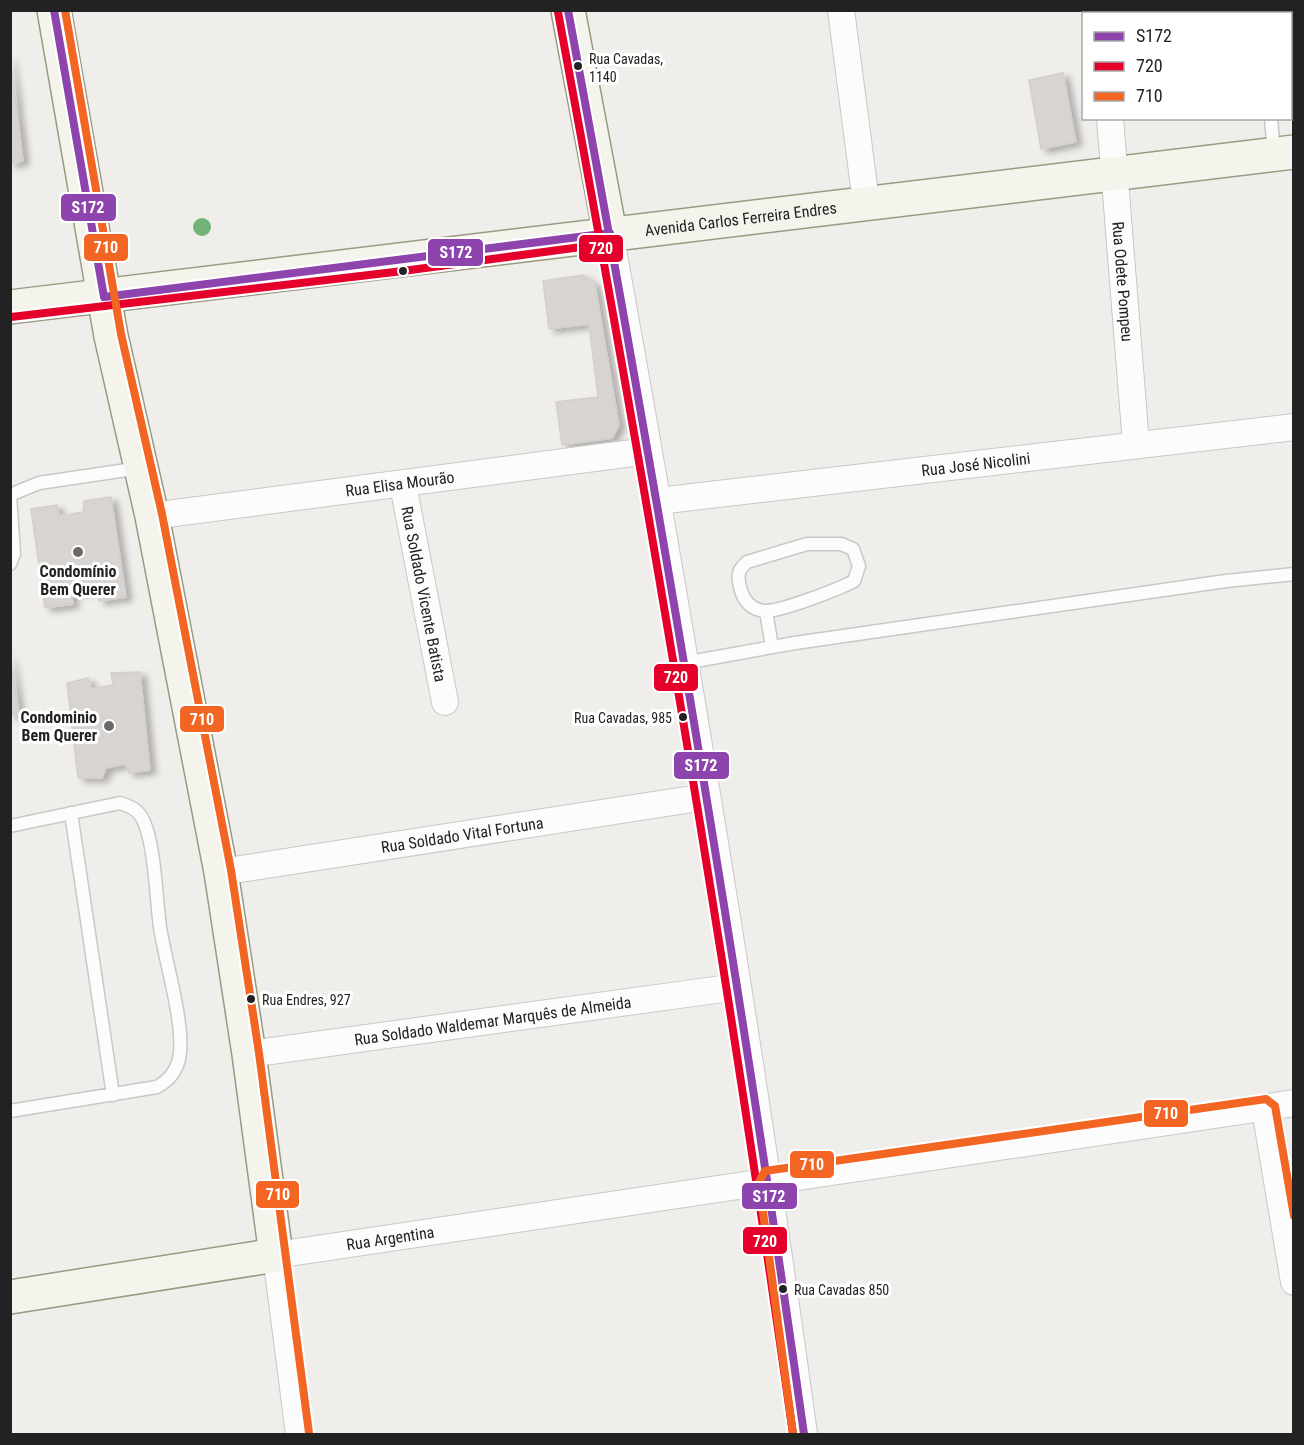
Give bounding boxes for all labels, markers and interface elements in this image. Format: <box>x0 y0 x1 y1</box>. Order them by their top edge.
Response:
legend <box>1082 12 1292 120</box>
text: S172 <box>1136 25 1172 46</box>
place label: Rua Cavadas, 1140 <box>589 51 663 85</box>
text: 720 <box>1136 55 1163 76</box>
marker: Rua Cavadas, 1140 <box>572 60 584 72</box>
text: 710 <box>1136 85 1163 106</box>
line badge: S172 <box>60 193 117 222</box>
text: S172 <box>72 198 104 217</box>
street label: Avenida Carlos Ferreira Endres <box>644 198 838 240</box>
street label: Rua Odete Pompeu <box>1108 221 1137 342</box>
line badge: 710 <box>83 233 129 262</box>
line badge: 720 <box>578 234 624 263</box>
text: 710 <box>94 238 118 257</box>
line badge: S172 <box>427 238 484 267</box>
text: 720 <box>589 239 613 258</box>
text: S172 <box>440 243 472 262</box>
unlabelled marker <box>397 265 409 277</box>
street label: Rua José Nicolini <box>920 449 1031 480</box>
street label: Rua Elisa Mourão <box>344 467 456 501</box>
street label: Rua Soldado Vicente Batista <box>397 505 450 684</box>
marker: Condomínio Bem Querer <box>71 545 85 559</box>
place label: Condomínio Bem Querer <box>40 562 116 599</box>
line badge: 720 <box>653 663 699 692</box>
text: 720 <box>664 668 688 687</box>
line badge: 710 <box>179 705 225 733</box>
place label: Condominio Bem Querer <box>20 708 97 745</box>
text: 710 <box>190 710 214 729</box>
place label: Rua Cavadas, 985 <box>574 710 672 726</box>
marker: Rua Cavadas, 985 <box>677 711 689 723</box>
marker: Condominio Bem Querer <box>102 719 116 733</box>
line badge: S172 <box>673 751 730 780</box>
text: S172 <box>685 756 717 775</box>
street label: Rua Soldado Vital Fortuna <box>380 813 545 857</box>
place label: Rua Endres, 927 <box>262 992 351 1008</box>
marker: Rua Endres, 927 <box>245 993 257 1005</box>
street label: Rua Soldado Waldemar Marquês de Almeida <box>353 993 632 1049</box>
line badge: 710 <box>1143 1099 1189 1128</box>
text: 710 <box>1154 1104 1178 1123</box>
line badge: 710 <box>789 1150 835 1179</box>
text: 710 <box>800 1155 824 1174</box>
line badge: 710 <box>255 1180 300 1209</box>
line badge: S172 <box>741 1182 798 1210</box>
text: 710 <box>266 1185 290 1204</box>
text: S172 <box>753 1187 785 1206</box>
street label: Rua Argentina <box>345 1223 436 1254</box>
line badge: 720 <box>742 1226 788 1255</box>
text: 720 <box>753 1232 777 1251</box>
place label: Rua Cavadas 850 <box>794 1282 889 1298</box>
marker: Rua Cavadas 850 <box>777 1283 789 1295</box>

